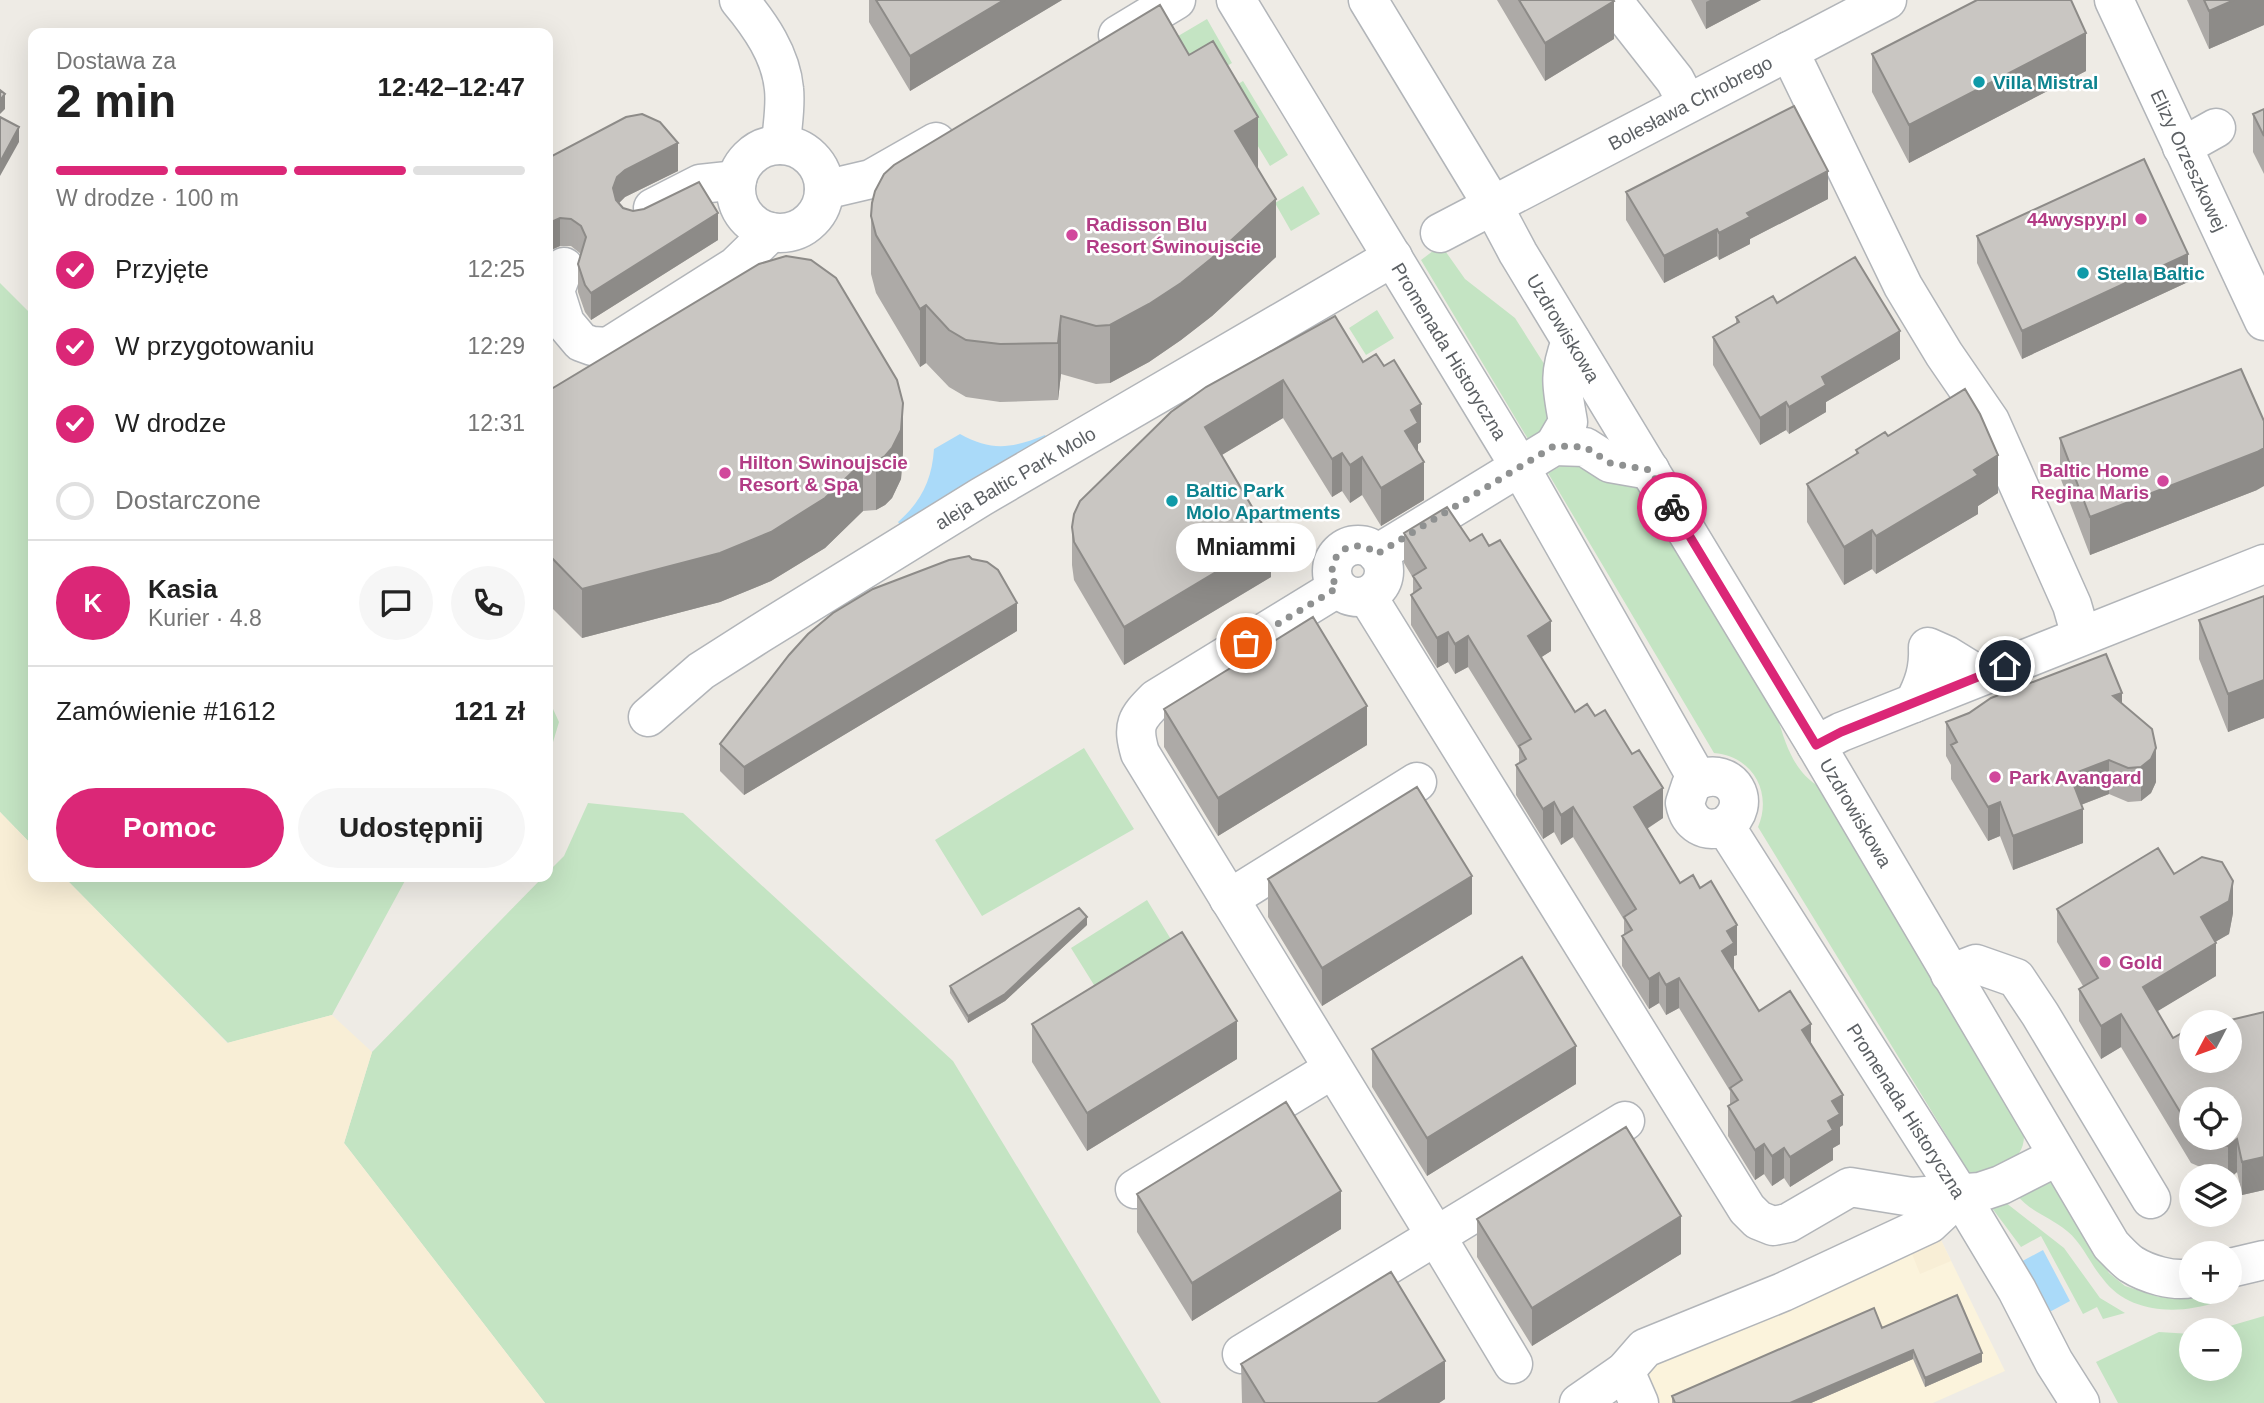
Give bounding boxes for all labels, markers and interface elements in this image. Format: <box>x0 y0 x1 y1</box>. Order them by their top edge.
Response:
text: Dostawa za <box>56 48 176 74</box>
street label: Bolesława Chrobrego <box>1605 51 1776 154</box>
text: 12:42–12:47 <box>378 72 525 102</box>
place label: Villa Mistral <box>1993 72 2098 93</box>
marker: Villa Mistral <box>1971 74 1987 90</box>
text: 2 min <box>56 75 176 127</box>
street label: Elizy Orzeszkowej <box>2147 86 2231 235</box>
text: W drodze · 100 m <box>56 185 239 211</box>
place label: 44wyspy.pl <box>2027 209 2127 230</box>
marker: 44wyspy.pl <box>2133 211 2149 227</box>
place label: Radisson Blu Resort Świnoujscie <box>1086 214 1261 257</box>
marker: Radisson Blu Resort Świnoujscie <box>1064 227 1080 243</box>
icon: check <box>56 251 94 289</box>
text: Przyjęte <box>115 254 209 284</box>
text: 12:25 <box>467 256 525 282</box>
street label: Promenada Historyczna <box>1388 259 1511 444</box>
place label: Stella Baltic <box>2097 263 2205 284</box>
marker: Stella Baltic <box>2075 265 2091 281</box>
street label: Uzdrowiskowa <box>1523 270 1604 386</box>
icon: check <box>56 328 94 366</box>
text: W przygotowaniu <box>115 331 314 361</box>
text: 12:29 <box>467 333 525 359</box>
icon: check <box>56 405 94 443</box>
text: W drodze <box>115 408 226 438</box>
text: 12:31 <box>467 410 525 436</box>
street label: aleja Baltic Park Molo <box>931 422 1099 533</box>
place label: Hilton Swinoujscie Resort & Spa <box>739 452 908 495</box>
place label: Baltic Home Regina Maris <box>2031 460 2149 503</box>
marker: Hilton Swinoujscie Resort & Spa <box>717 465 733 481</box>
courier <box>1637 472 1707 542</box>
marker: Baltic Home Regina Maris <box>2155 473 2171 489</box>
place label: Baltic Park Molo Apartments <box>1186 480 1340 523</box>
text: Dostarczone <box>115 485 261 515</box>
icon: bike <box>1653 488 1691 526</box>
marker: Baltic Park Molo Apartments <box>1164 493 1180 509</box>
callout: Mniammi <box>1176 524 1316 573</box>
text: Mniammi <box>1196 534 1296 560</box>
button: chat <box>359 566 433 640</box>
button: phone <box>451 566 525 640</box>
text: Kasia <box>148 574 217 604</box>
text: K <box>84 588 102 618</box>
text: Kurier · 4.8 <box>148 605 262 631</box>
pin <box>1216 613 1276 673</box>
icon: bag <box>1227 624 1265 662</box>
pin <box>1975 636 2035 696</box>
icon: home <box>1986 647 2024 685</box>
text: Zamówienie #1612 <box>56 696 276 726</box>
text: 121 zł <box>454 696 525 726</box>
street label: Uzdrowiskowa <box>1816 755 1896 871</box>
place label: Park Avangard <box>2009 767 2142 788</box>
marker: Park Avangard <box>1987 769 2003 785</box>
button: Pomoc <box>56 788 284 868</box>
button: Udostępnij <box>298 788 525 868</box>
place label: Gold <box>2119 952 2162 973</box>
marker: Gold <box>2097 954 2113 970</box>
north arrow <box>2179 1010 2242 1073</box>
map controls <box>2179 1010 2242 1381</box>
street label: Promenada Historyczna <box>1843 1020 1970 1202</box>
button: locate <box>2179 1087 2242 1150</box>
button: layers <box>2179 1164 2242 1227</box>
button: + <box>2179 1241 2242 1304</box>
button: − <box>2179 1318 2242 1381</box>

